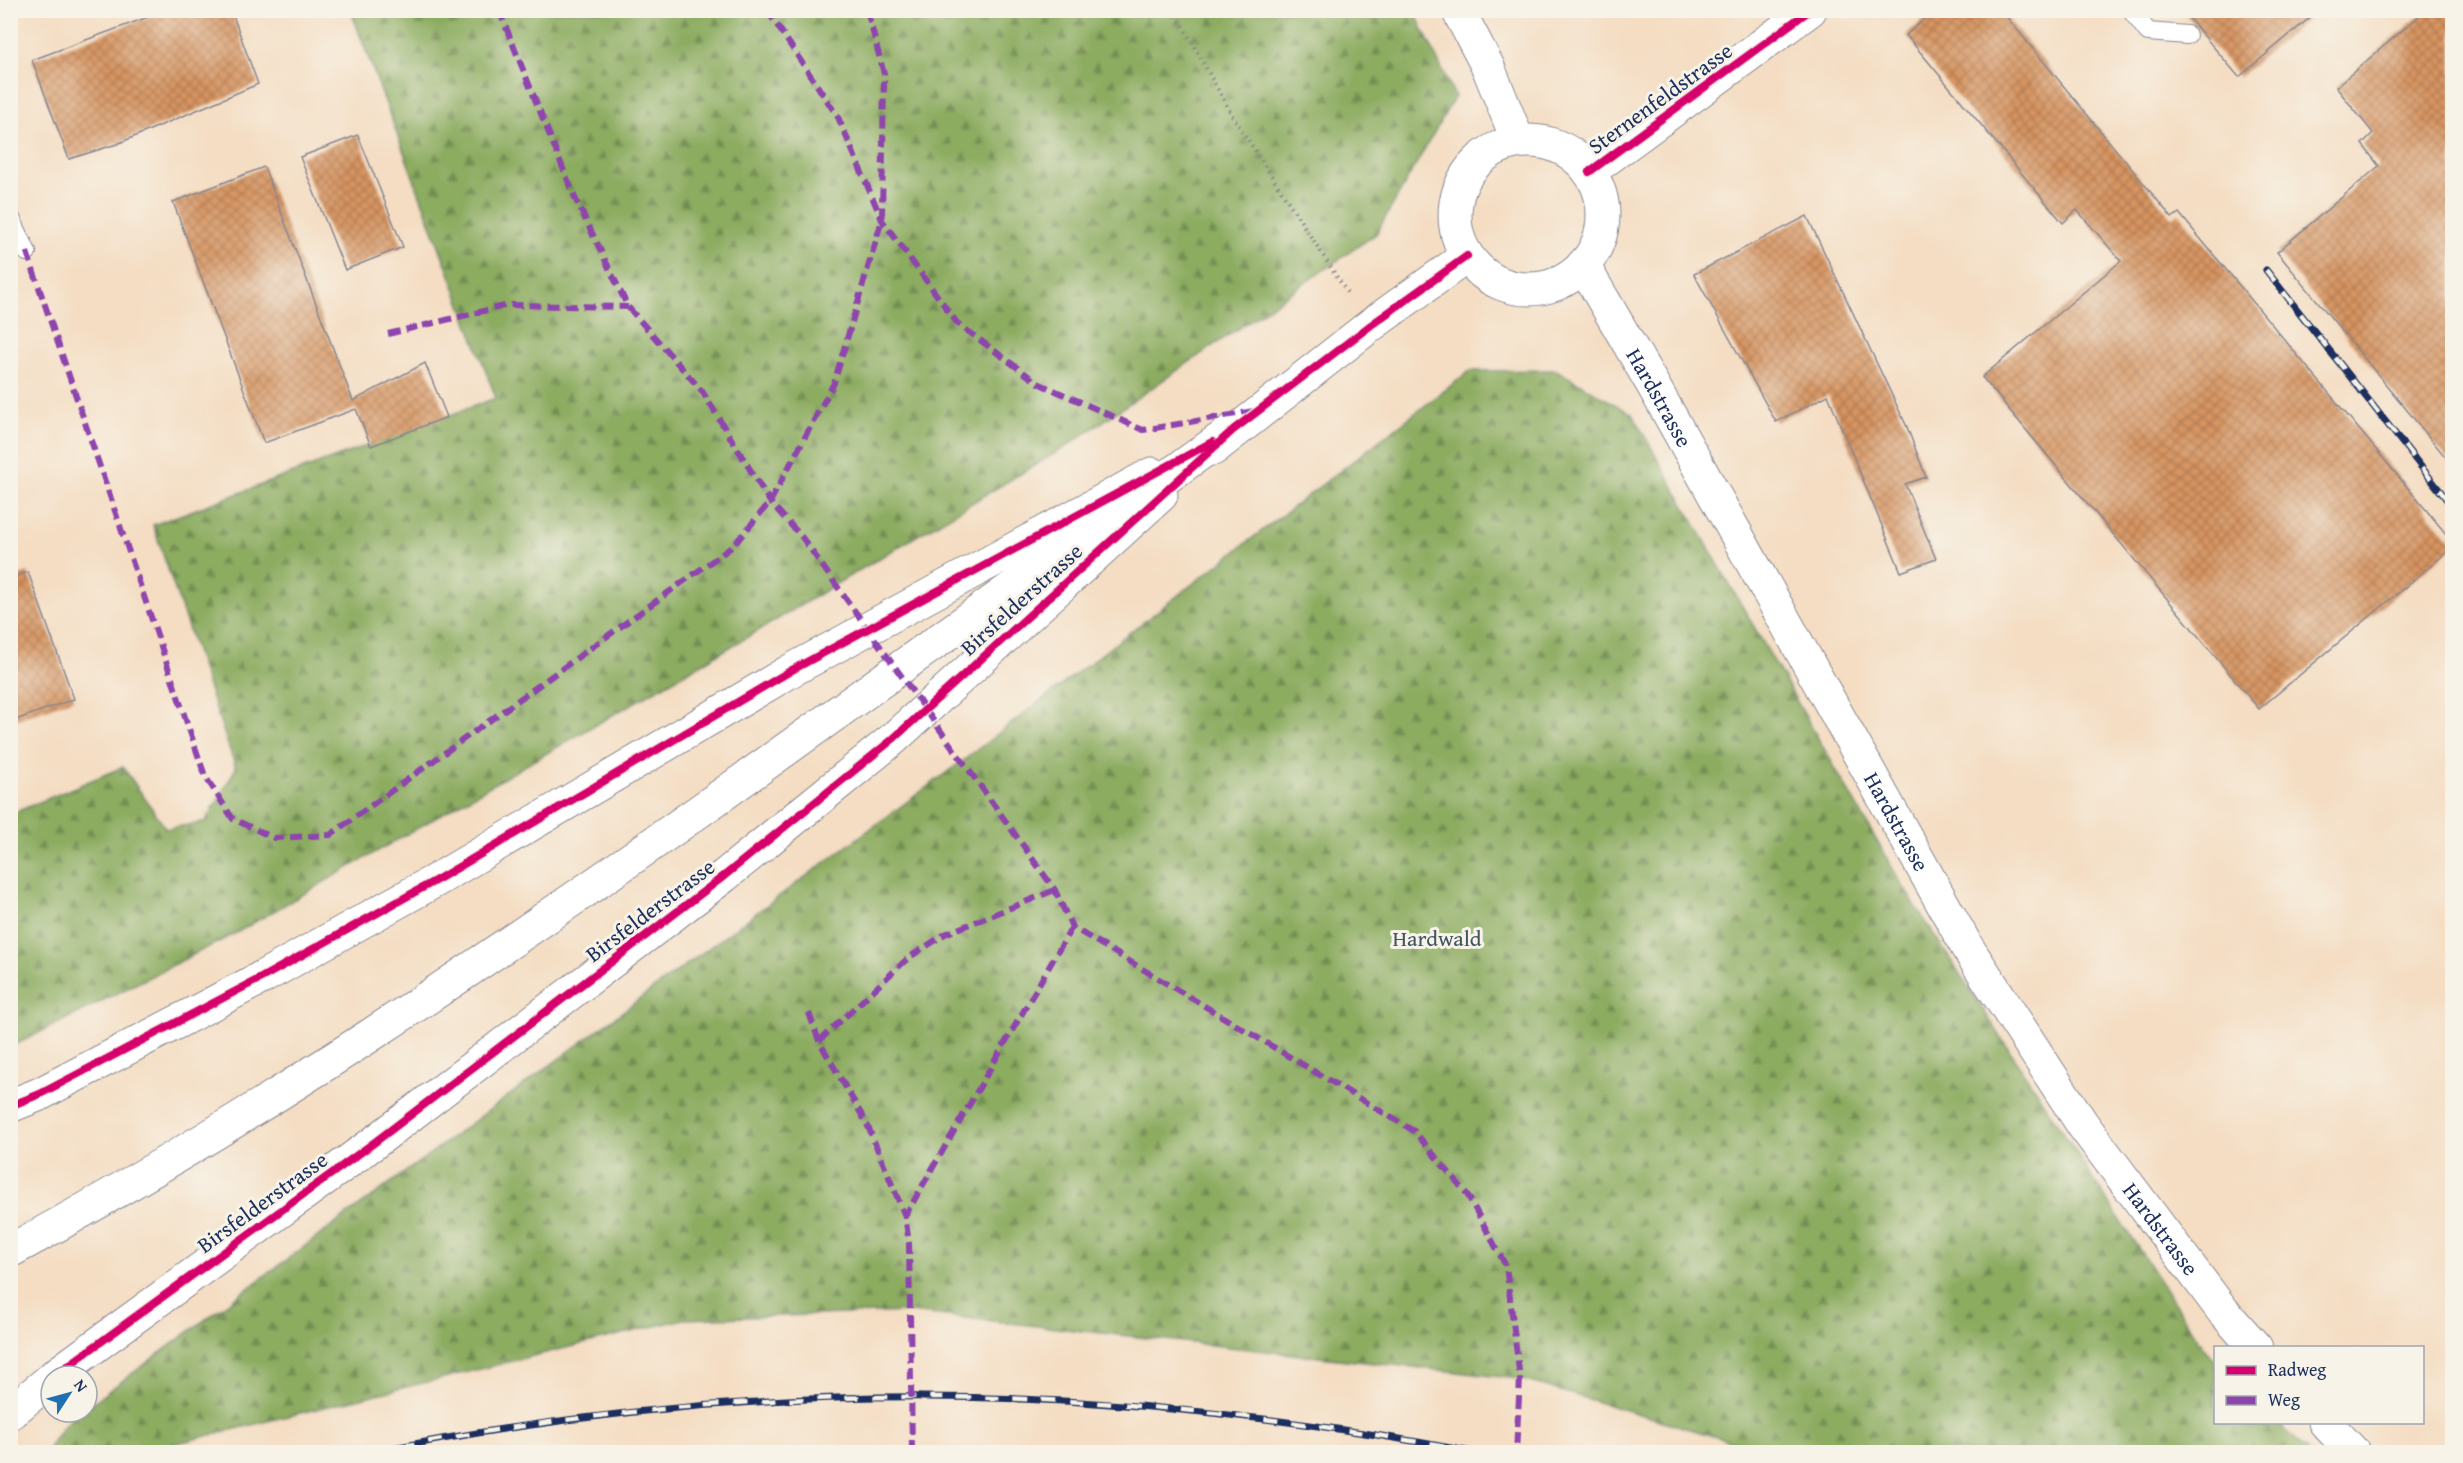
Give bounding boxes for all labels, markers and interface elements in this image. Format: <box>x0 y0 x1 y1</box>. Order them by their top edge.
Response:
street label: Sternenfeldstrasse <box>1581 35 1739 161</box>
street label: Hardstrasse <box>1619 342 1700 453</box>
street label: Birsfelderstrasse <box>953 535 1089 663</box>
street label: Hardstrasse <box>1856 766 1937 877</box>
street label: Birsfelderstrasse <box>579 851 721 969</box>
park label: Hardwald <box>1392 922 1482 954</box>
street label: Birsfelderstrasse <box>190 1144 334 1260</box>
street label: Hardstrasse <box>2115 1175 2207 1282</box>
legend <box>2214 1346 2424 1424</box>
text: Radweg <box>2268 1356 2326 1383</box>
north arrow <box>39 1364 99 1424</box>
text: N <box>68 1374 94 1397</box>
text: Weg <box>2268 1386 2300 1413</box>

